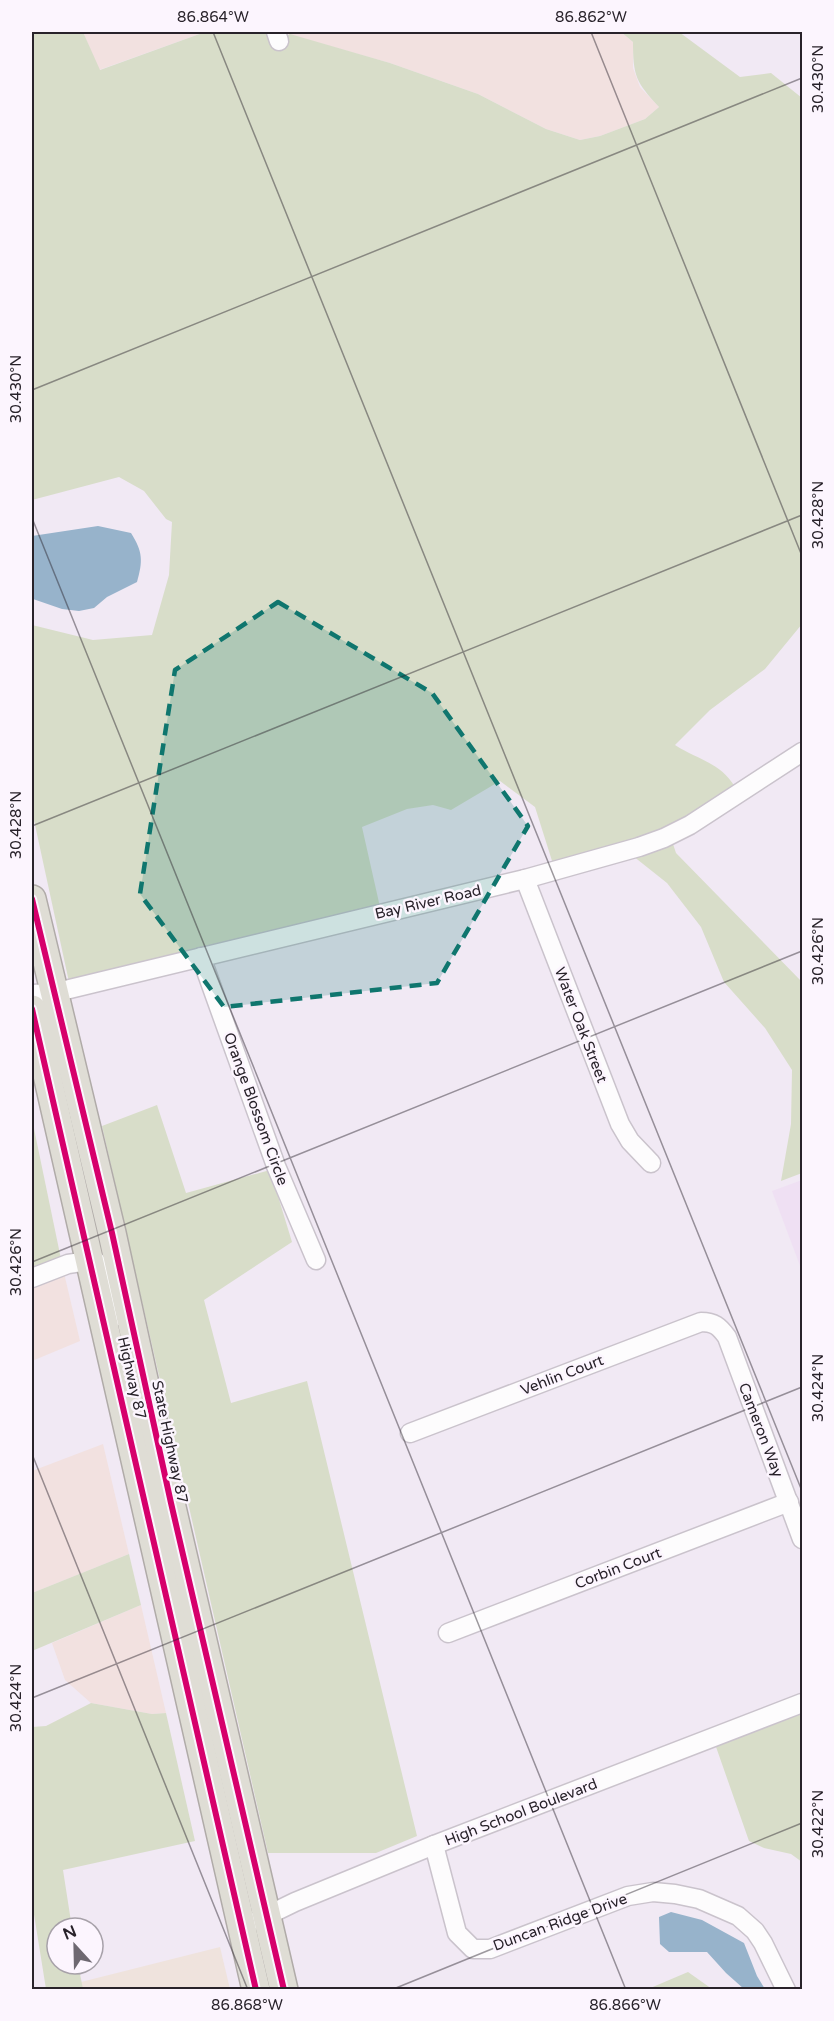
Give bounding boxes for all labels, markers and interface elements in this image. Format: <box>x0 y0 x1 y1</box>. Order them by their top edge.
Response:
text: 86.864°W <box>177 8 249 26</box>
text: 86.862°W <box>555 8 627 26</box>
text: 30.430°N <box>809 45 827 113</box>
text: 30.430°N <box>7 355 25 423</box>
text: 30.428°N <box>809 481 827 549</box>
text: 30.428°N <box>7 791 25 859</box>
street label: Bay River Road <box>373 881 483 923</box>
text: 30.426°N <box>809 917 827 985</box>
street label: Water Oak Street <box>551 965 611 1085</box>
street label: Orange Blossom Circle <box>220 1030 292 1188</box>
text: 30.426°N <box>7 1228 25 1296</box>
street label: Highway 87 <box>114 1335 150 1421</box>
street label: Vehlin Court <box>518 1351 606 1399</box>
text: 30.424°N <box>809 1354 827 1422</box>
street label: State Highway 87 <box>148 1379 192 1505</box>
street label: Cameron Way <box>735 1380 787 1480</box>
street label: Corbin Court <box>572 1543 664 1593</box>
text: 30.424°N <box>7 1664 25 1732</box>
street label: High School Boulevard <box>442 1775 600 1849</box>
text: 30.422°N <box>809 1790 827 1858</box>
street label: Duncan Ridge Drive <box>490 1889 630 1955</box>
north arrow <box>45 1916 105 1976</box>
text: N <box>60 1921 79 1945</box>
text: 86.868°W <box>211 1996 283 2014</box>
text: 86.866°W <box>589 1996 661 2014</box>

